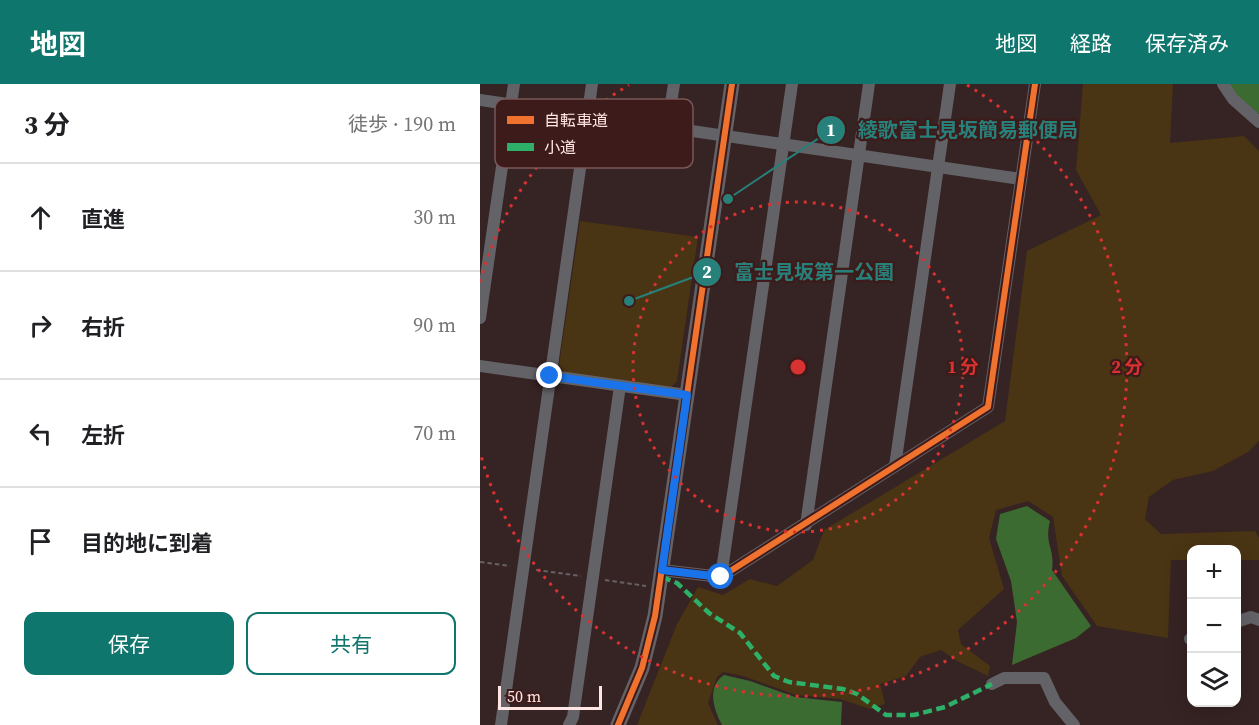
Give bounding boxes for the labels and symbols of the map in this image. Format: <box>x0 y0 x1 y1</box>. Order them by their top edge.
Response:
legend <box>495 99 693 168</box>
text: 自転車道 <box>544 109 608 131</box>
callout: 綾歌富士見坂簡易郵便局 <box>816 111 1090 149</box>
text: 綾歌富士見坂簡易郵便局 <box>858 116 1078 144</box>
text: 1 <box>826 117 836 142</box>
text: 小道 <box>544 136 576 158</box>
callout: 富士見坂第一公園 <box>692 253 906 291</box>
text: 富士見坂第一公園 <box>734 258 894 286</box>
text: 2 <box>702 259 712 284</box>
text: 1 分 <box>947 354 979 379</box>
text: 2 分 <box>1111 354 1143 379</box>
centre of rings <box>788 357 808 377</box>
route end <box>536 362 562 388</box>
route start <box>707 563 733 589</box>
scale bar <box>498 683 602 710</box>

